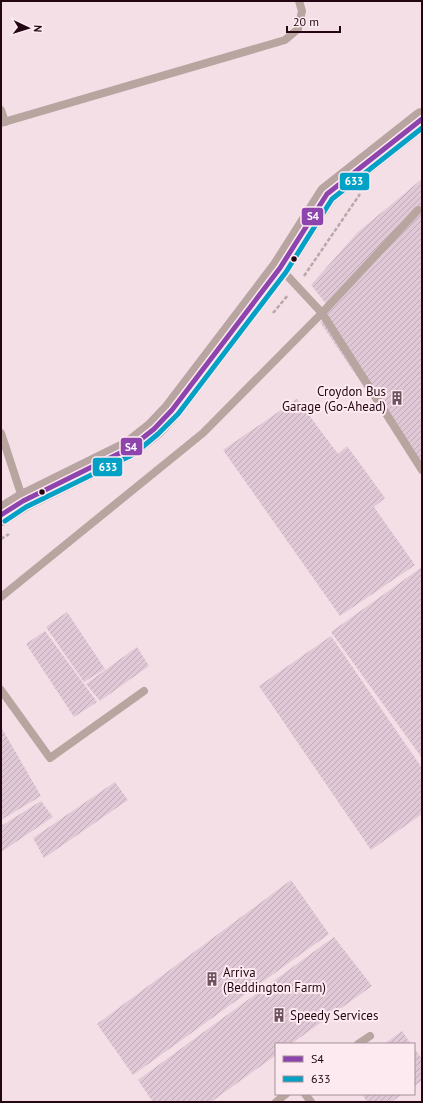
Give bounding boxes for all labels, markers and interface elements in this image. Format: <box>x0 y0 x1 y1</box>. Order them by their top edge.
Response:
north arrow <box>8 8 48 48</box>
scale bar <box>287 8 340 34</box>
text: 20 m <box>293 14 319 29</box>
text: N <box>31 25 45 33</box>
line badge: 633 <box>339 172 370 191</box>
text: 633 <box>345 174 363 188</box>
line badge: S4 <box>301 207 324 226</box>
text: S4 <box>307 209 320 223</box>
unlabelled marker <box>289 254 299 264</box>
place label: Croydon Bus Garage (Go-Ahead) <box>282 383 386 415</box>
building icon: Croydon Bus Garage (Go-Ahead) <box>389 390 405 406</box>
line badge: S4 <box>120 437 143 456</box>
text: S4 <box>125 440 138 454</box>
line badge: 633 <box>92 457 123 477</box>
text: 633 <box>99 460 117 474</box>
unlabelled marker <box>37 487 47 497</box>
place label: Arriva (Beddington Farm) <box>223 964 326 996</box>
building icon: Arriva (Beddington Farm) <box>204 971 220 987</box>
building icon: Speedy Services <box>271 1007 287 1023</box>
place label: Speedy Services <box>290 1007 378 1024</box>
legend <box>275 1043 415 1095</box>
text: S4 <box>311 1051 324 1066</box>
text: 633 <box>311 1071 331 1086</box>

